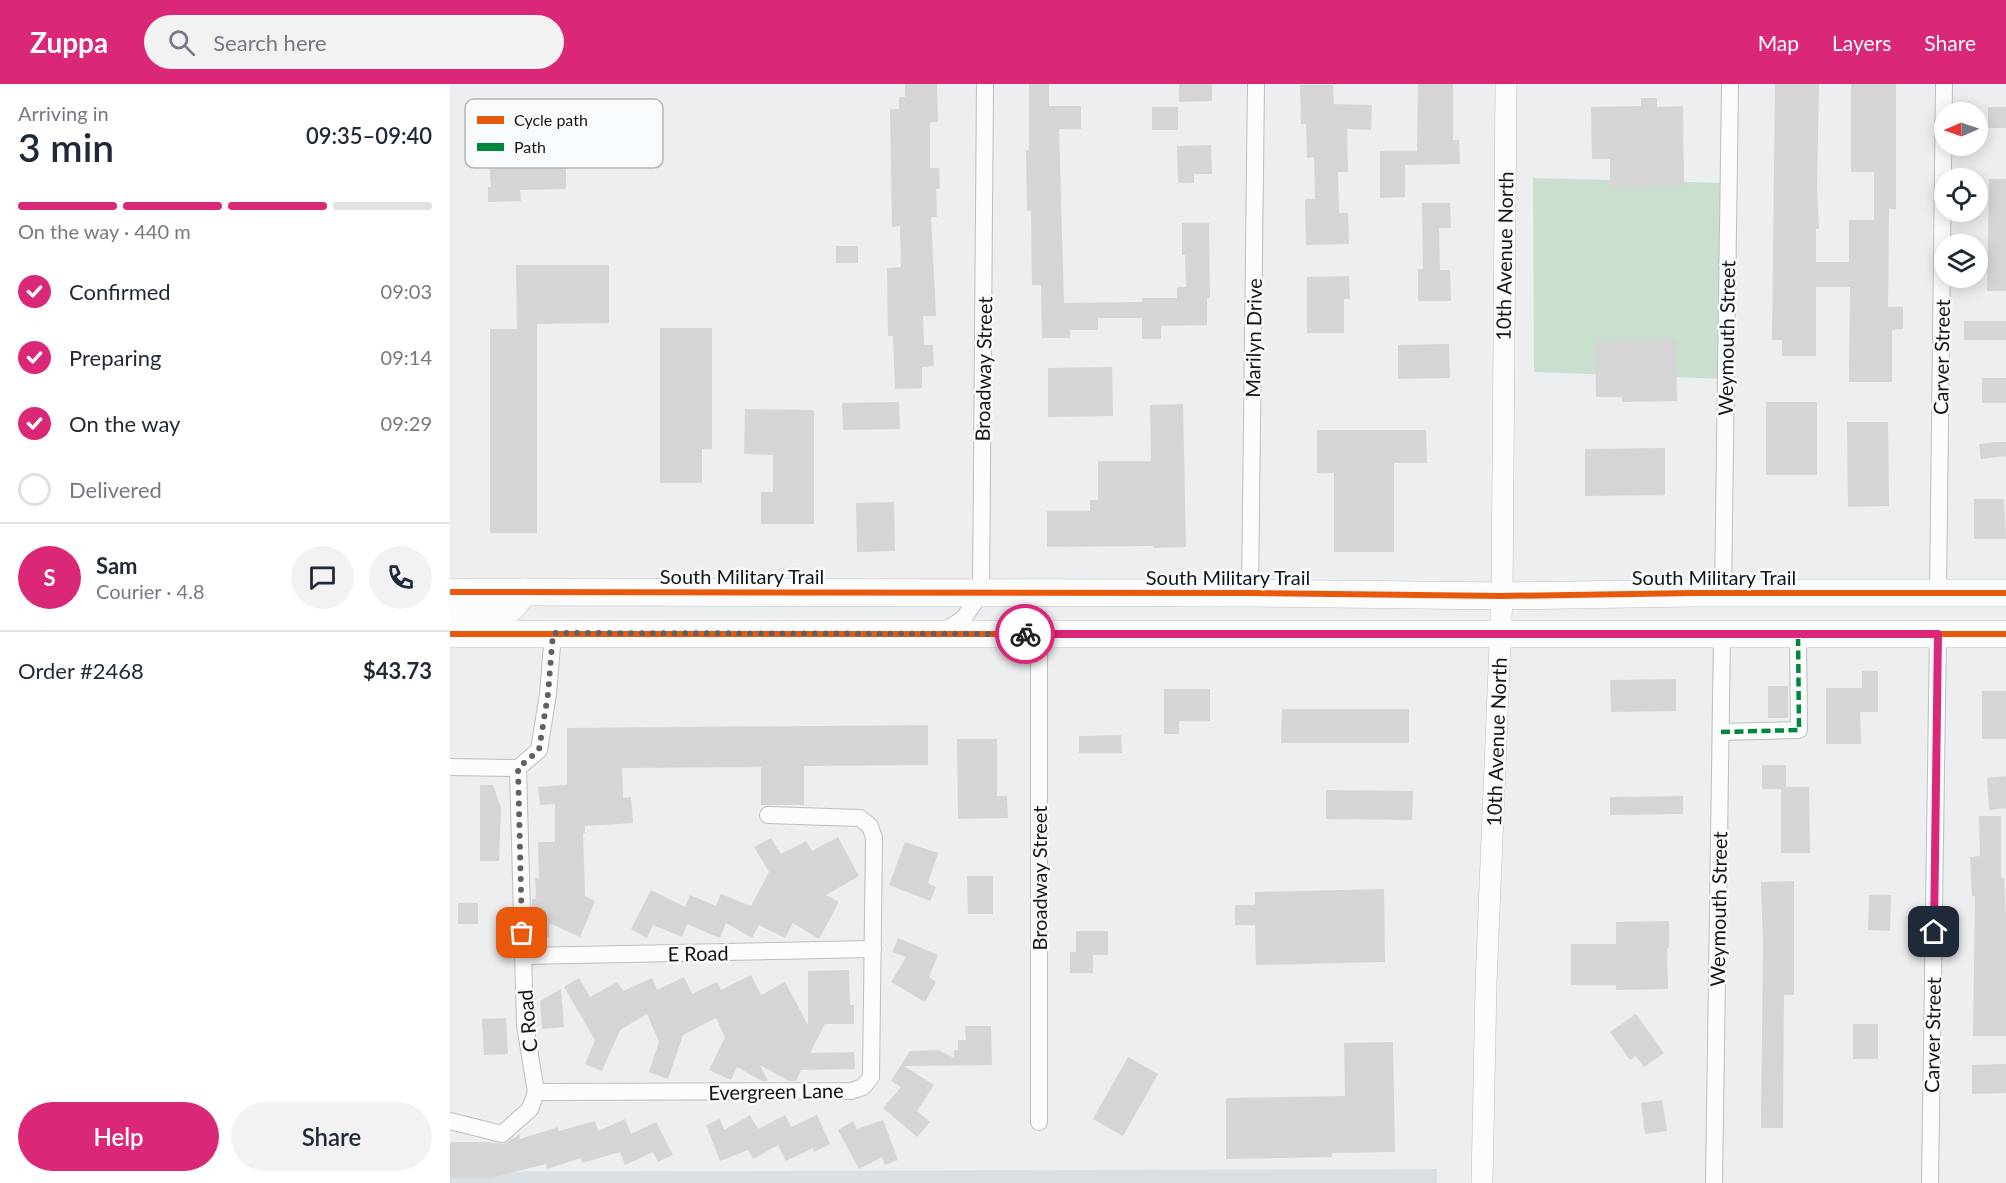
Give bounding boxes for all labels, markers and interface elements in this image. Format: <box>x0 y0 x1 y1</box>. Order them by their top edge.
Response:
search box <box>144 15 564 69</box>
text: Zuppa <box>30 25 108 59</box>
icon: search <box>165 26 198 59</box>
text: Search here <box>213 29 327 56</box>
text: Map <box>1758 30 1799 55</box>
text: Layers <box>1832 30 1891 55</box>
text: Share <box>1924 30 1976 55</box>
legend <box>465 99 663 168</box>
text: Arriving in <box>18 101 109 125</box>
north arrow <box>1934 102 1988 156</box>
map controls <box>1934 102 1988 288</box>
text: Cycle path <box>514 110 588 129</box>
text: 09:35–09:40 <box>306 122 432 149</box>
text: 3 min <box>18 124 114 170</box>
text: Path <box>514 137 546 156</box>
button: locate <box>1934 168 1988 222</box>
street label: 10th Avenue North <box>1491 171 1517 341</box>
text: On the way · 440 m <box>18 219 191 243</box>
button: layers <box>1934 234 1988 288</box>
street label: Weymouth Street <box>1713 260 1739 416</box>
icon: check <box>18 275 51 308</box>
text: Confirmed <box>69 278 171 305</box>
street label: Marilyn Drive <box>1240 278 1266 398</box>
text: 09:03 <box>381 279 432 303</box>
street label: Broadway Street <box>970 296 996 442</box>
street label: Carver Street <box>1928 299 1954 415</box>
icon: check <box>18 341 51 374</box>
text: Preparing <box>69 344 161 371</box>
text: 09:14 <box>381 345 432 369</box>
icon: check <box>18 407 51 440</box>
text: On the way <box>69 410 180 437</box>
text: 09:29 <box>381 411 432 435</box>
text: Delivered <box>69 476 162 503</box>
button: chat <box>291 546 354 609</box>
button: phone <box>369 546 432 609</box>
text: Sam <box>96 552 138 579</box>
text: S <box>43 564 56 591</box>
street label: South Military Trail <box>660 564 824 588</box>
street label: South Military Trail <box>1146 565 1310 589</box>
street label: South Military Trail <box>1632 565 1796 589</box>
text: Courier · 4.8 <box>96 579 205 603</box>
courier <box>995 604 1055 664</box>
icon: bike <box>1009 618 1042 651</box>
text: Order #2468 <box>18 657 144 684</box>
text: $43.73 <box>363 657 432 684</box>
street label: 10th Avenue North <box>1481 657 1511 827</box>
street label: Broadway Street <box>1027 806 1051 950</box>
street label: Weymouth Street <box>1705 831 1731 987</box>
pin <box>1908 906 1959 957</box>
pin <box>496 907 547 958</box>
icon: home <box>1917 915 1950 948</box>
icon: bag <box>505 916 538 949</box>
street label: E Road <box>667 940 729 966</box>
street label: Carver Street <box>1919 977 1945 1093</box>
street label: C Road <box>512 989 542 1053</box>
street label: Evergreen Lane <box>708 1078 844 1104</box>
button: Help <box>18 1102 219 1171</box>
button: Share <box>231 1102 432 1171</box>

